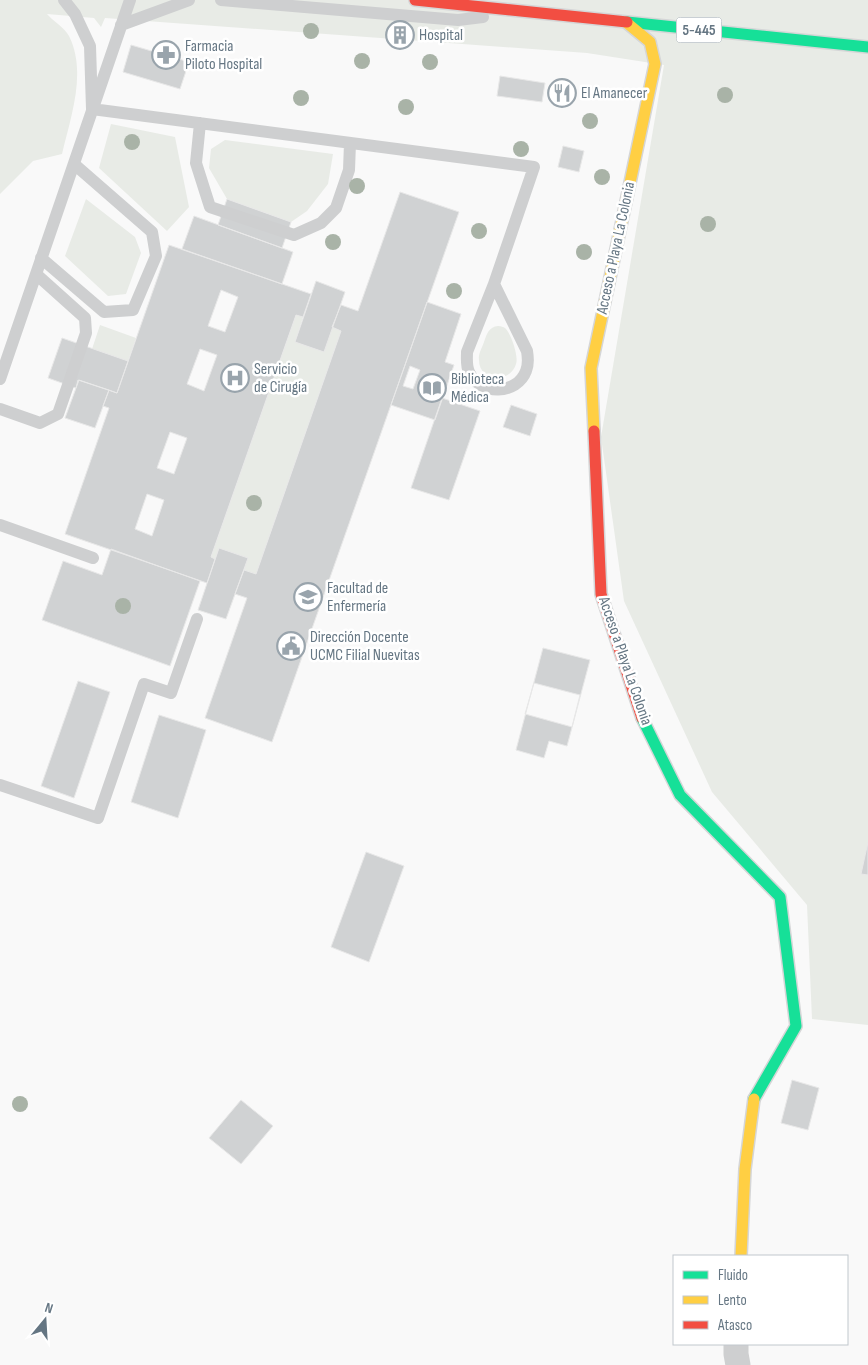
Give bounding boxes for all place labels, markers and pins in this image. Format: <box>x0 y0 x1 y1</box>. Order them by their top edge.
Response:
building icon: Hospital <box>385 20 415 50</box>
place label: Hospital <box>419 26 463 45</box>
place label: Farmacia Piloto Hospital <box>185 37 262 74</box>
pharmacy icon: Farmacia Piloto Hospital <box>151 40 181 70</box>
restaurant icon: El Amanecer <box>547 78 577 108</box>
place label: El Amanecer <box>581 84 648 103</box>
place label: Servicio de Cirugía <box>254 360 307 397</box>
hospital icon: Servicio de Cirugía <box>220 363 250 393</box>
place label: Biblioteca Médica <box>451 370 504 407</box>
library icon: Biblioteca Médica <box>417 373 447 403</box>
place label: Facultad de Enfermería <box>327 579 388 616</box>
school or university icon: Facultad de Enfermería <box>293 582 323 612</box>
place label: Dirección Docente UCMC Filial Nuevitas <box>310 628 420 665</box>
public building icon: Dirección Docente UCMC Filial Nuevitas <box>276 631 306 661</box>

